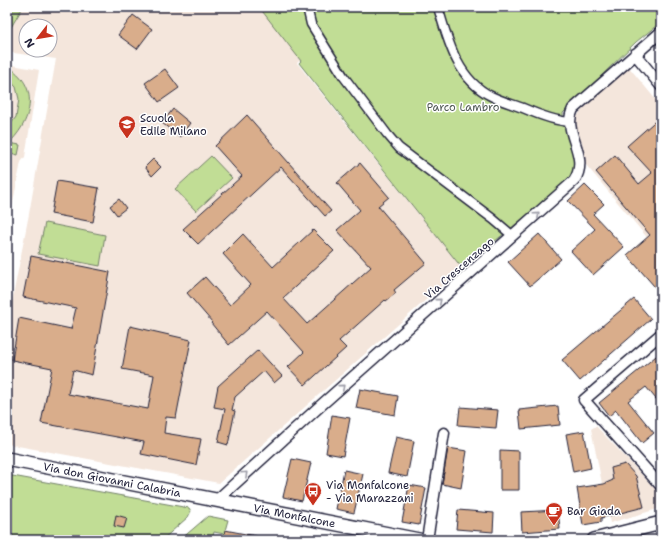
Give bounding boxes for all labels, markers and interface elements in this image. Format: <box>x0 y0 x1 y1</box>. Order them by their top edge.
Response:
north arrow <box>18 18 58 58</box>
text: N <box>21 35 39 50</box>
park label: Parco Lambro <box>427 100 500 115</box>
place label: Scuola Edile Milano <box>140 111 207 139</box>
school or university icon: Scuola Edile Milano <box>117 114 137 139</box>
one-way arrow <box>532 212 540 220</box>
street label: Via Crescenzago <box>421 234 498 303</box>
one-way arrow <box>435 299 442 306</box>
one-way arrow <box>337 384 344 391</box>
street label: Via don Giovanni Calabria <box>42 459 182 501</box>
one-way arrow <box>241 472 248 479</box>
place label: Via Monfalcone - Via Marazzani <box>326 478 414 506</box>
bus stop icon: Via Monfalcone - Via Marazzani <box>303 481 323 506</box>
street label: Via Monfalcone <box>252 501 337 531</box>
cafe icon: Bar Giada <box>544 501 564 526</box>
place label: Bar Giada <box>567 504 621 519</box>

